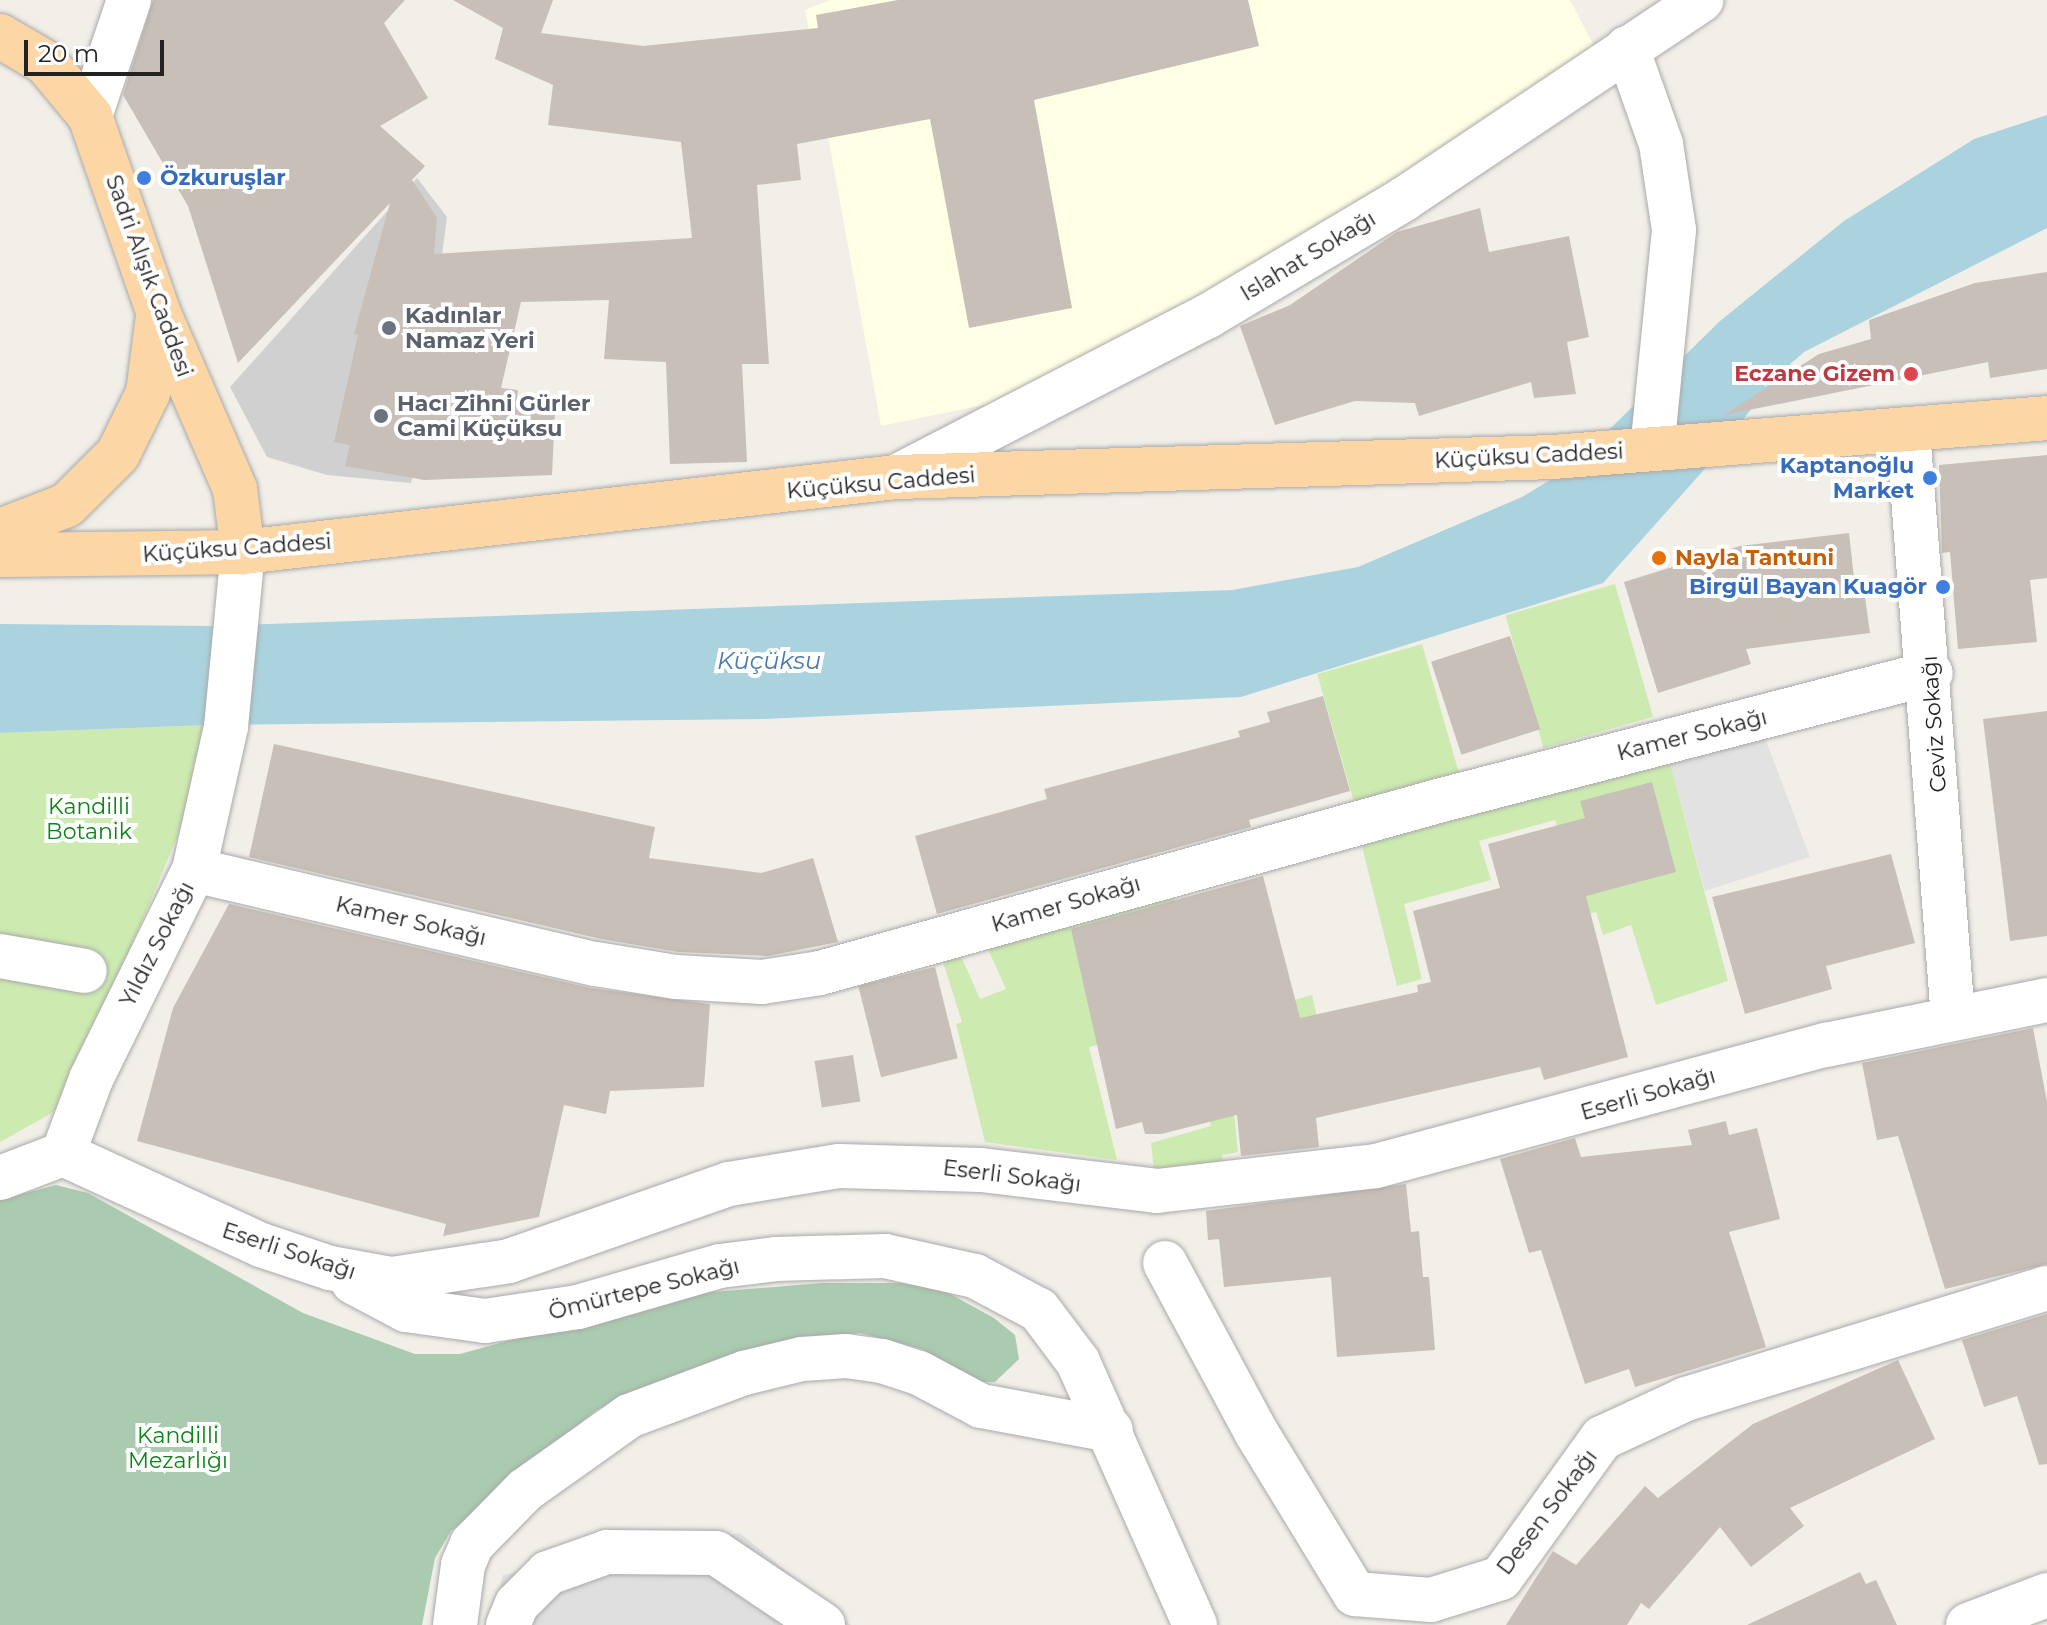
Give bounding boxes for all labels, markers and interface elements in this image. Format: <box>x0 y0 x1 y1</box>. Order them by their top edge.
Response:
scale bar <box>28 24 168 74</box>
text: 20 m <box>38 39 99 68</box>
place label: Özkuruşlar <box>160 165 286 191</box>
marker: Özkuruşlar <box>135 169 153 187</box>
street label: Sadri Alışık Caddesi <box>100 171 198 381</box>
street label: Islahat Sokağı <box>1236 205 1380 307</box>
place label: Kadınlar Namaz Yeri <box>405 302 535 354</box>
marker: Kadınlar Namaz Yeri <box>380 319 398 337</box>
place label: Eczane Gizem <box>1734 361 1895 387</box>
marker: Eczane Gizem <box>1902 365 1920 383</box>
place label: Hacı Zihni Gürler Cami Küçüksu <box>397 390 590 442</box>
marker: Hacı Zihni Gürler Cami Küçüksu <box>372 407 390 425</box>
street label: Küçüksu Caddesi <box>1434 438 1624 474</box>
place label: Kaptanoğlu Market <box>1780 452 1914 504</box>
street label: Küçüksu Caddesi <box>785 462 977 504</box>
marker: Kaptanoğlu Market <box>1921 469 1939 487</box>
street label: Küçüksu Caddesi <box>142 528 332 568</box>
place label: Nayla Tantuni <box>1675 545 1834 571</box>
marker: Nayla Tantuni <box>1650 549 1668 567</box>
place label: Birgül Bayan Kuagör <box>1689 574 1927 600</box>
marker: Birgül Bayan Kuagör <box>1934 578 1952 596</box>
water label: Küçüksu <box>717 647 821 675</box>
street label: Ceviz Sokağı <box>1916 655 1952 793</box>
street label: Kamer Sokağı <box>1614 704 1770 766</box>
park label: Kandilli Botanik <box>46 793 132 844</box>
street label: Kamer Sokağı <box>988 870 1144 938</box>
street label: Yıldız Sokağı <box>114 877 200 1011</box>
street label: Kamer Sokağı <box>333 891 489 951</box>
street label: Eserli Sokağı <box>1578 1062 1718 1126</box>
street label: Eserli Sokağı <box>941 1154 1083 1198</box>
street label: Eserli Sokağı <box>219 1217 359 1285</box>
street label: Ömürtepe Sokağı <box>546 1253 742 1325</box>
park label: Kandilli Mezarlığı <box>128 1422 228 1474</box>
street label: Desen Sokağı <box>1491 1444 1603 1580</box>

